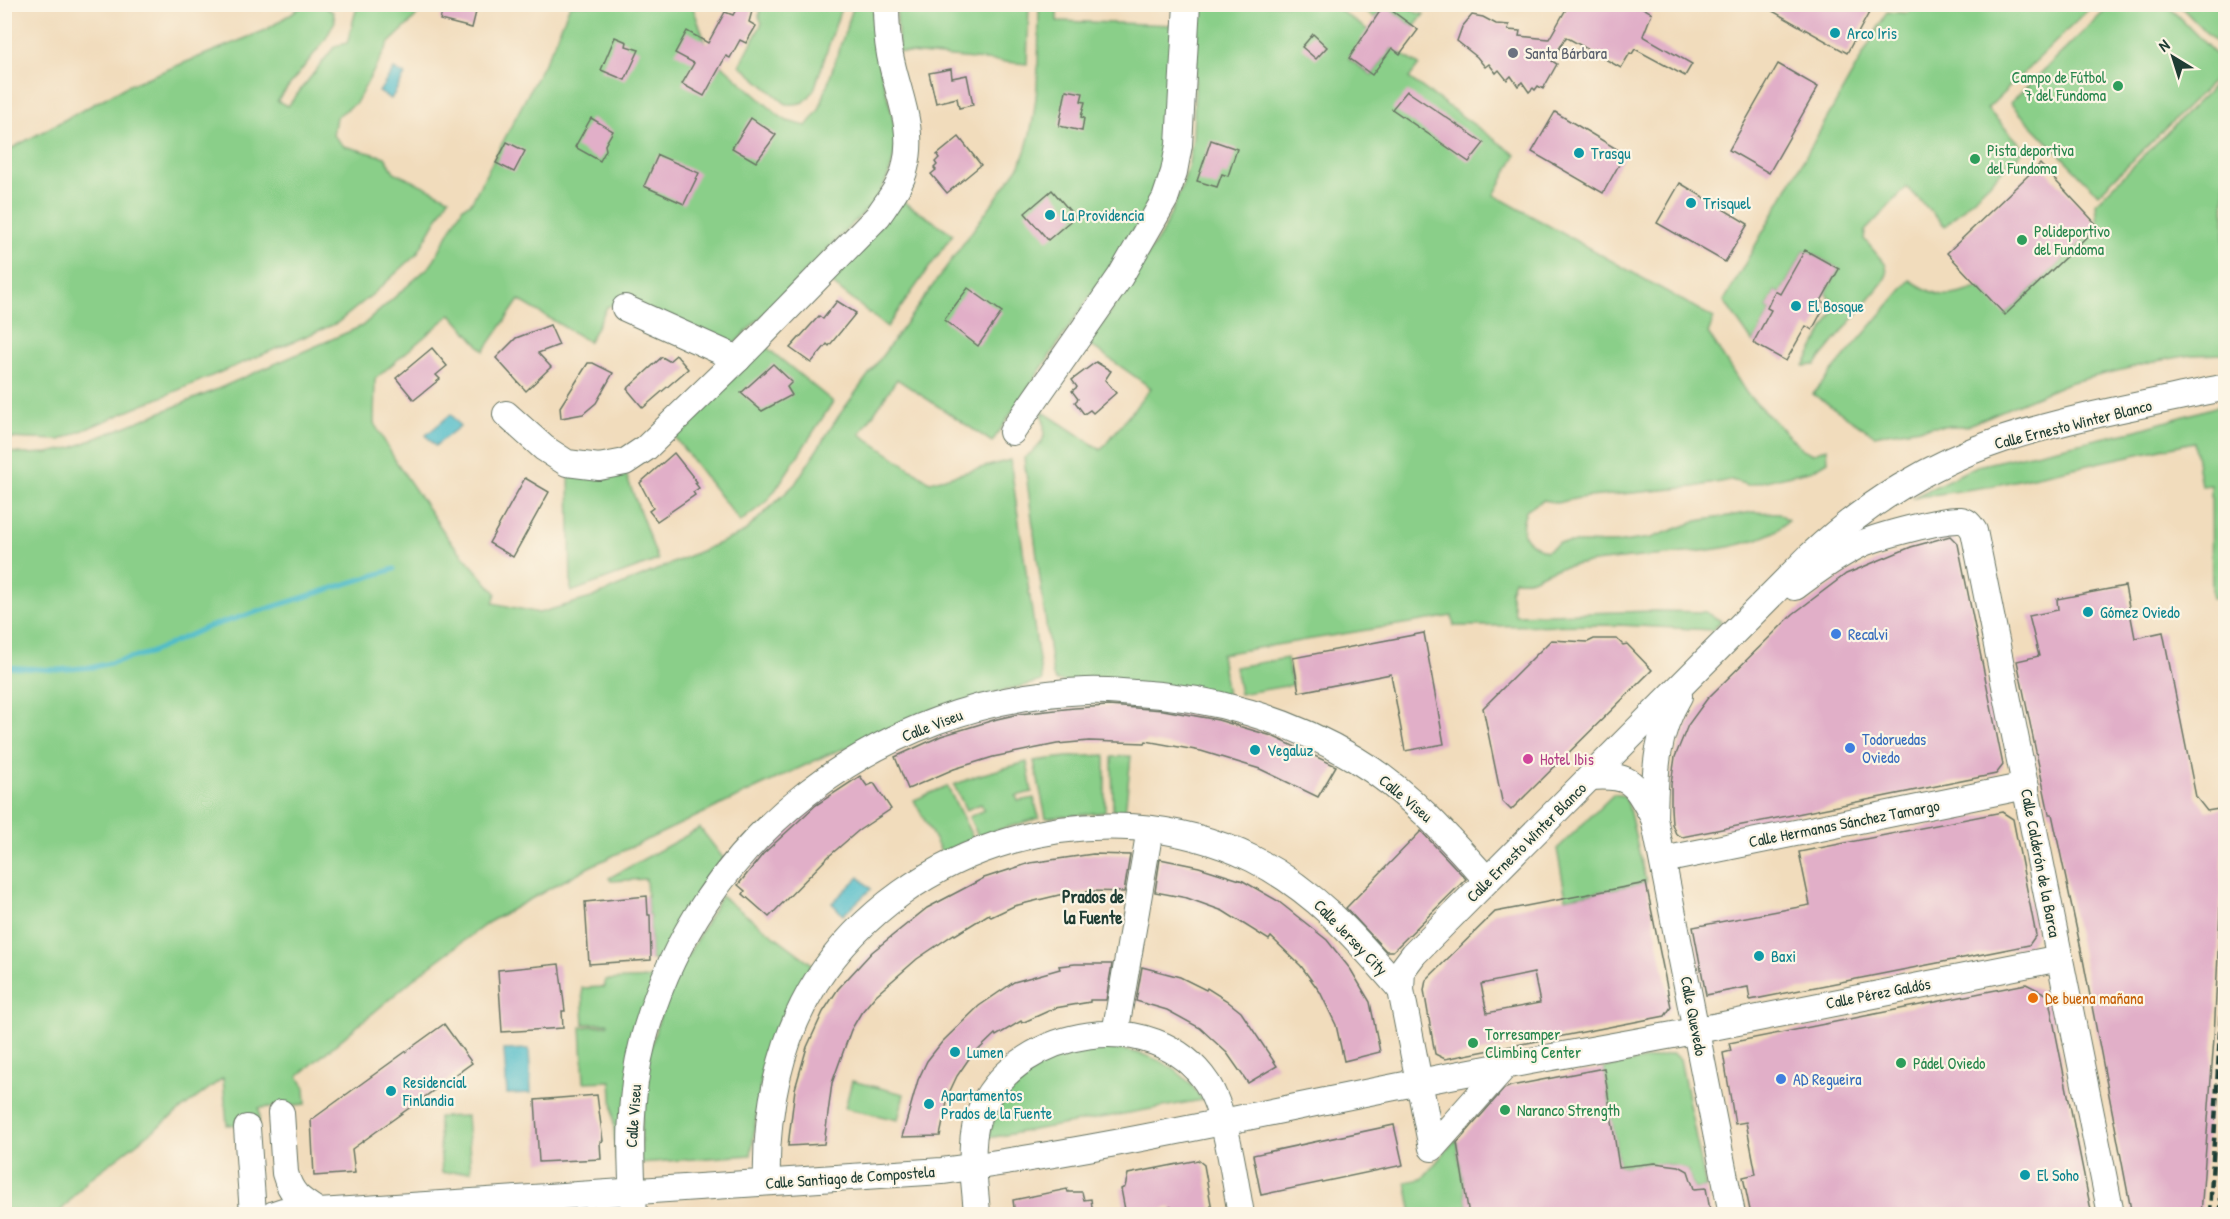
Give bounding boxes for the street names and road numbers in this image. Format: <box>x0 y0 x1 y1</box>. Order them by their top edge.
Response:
street label: Calle Ernesto Winter Blanco <box>1992 394 2155 454</box>
street label: Calle Viseu <box>898 703 966 747</box>
street label: Calle Viseu <box>1375 769 1438 827</box>
street label: Calle Ernesto Winter Blanco <box>1461 777 1591 907</box>
street label: Calle Calderón de la Barca <box>2016 787 2066 939</box>
street label: Calle Hermanas Sánchez Tamargo <box>1747 794 1942 852</box>
street label: Calle Jersey City <box>1309 894 1393 980</box>
street label: Calle Pérez Galdós <box>1824 972 1932 1014</box>
street label: Calle Quevedo <box>1676 974 1713 1058</box>
street label: Calle Viseu <box>620 1083 646 1148</box>
street label: Calle Santiago de Compostela <box>765 1160 935 1194</box>

